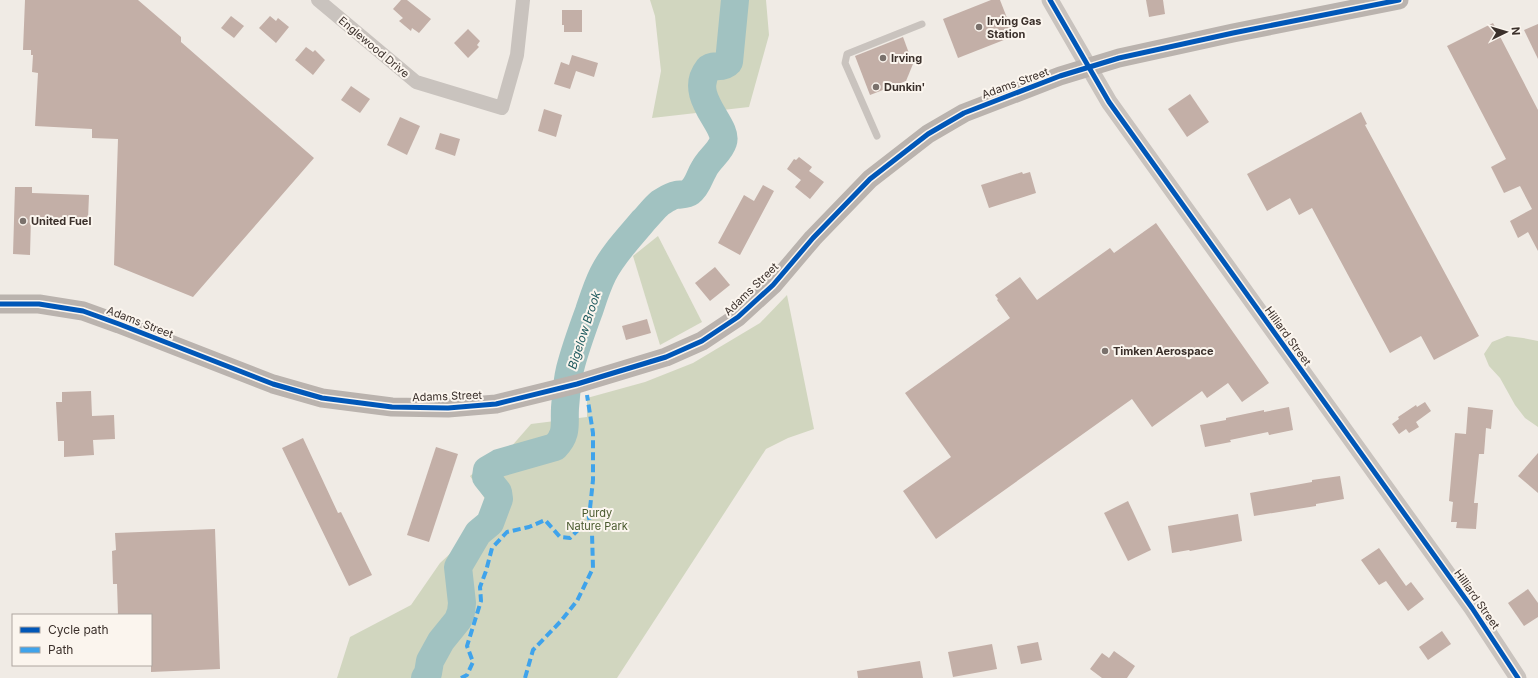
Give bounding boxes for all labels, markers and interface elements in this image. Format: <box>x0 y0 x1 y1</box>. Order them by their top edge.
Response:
north arrow <box>1486 12 1526 52</box>
street label: Englewood Drive <box>336 13 412 81</box>
place label: Irving Gas Station <box>987 14 1042 41</box>
marker: Irving Gas Station <box>974 22 984 32</box>
text: N <box>1509 26 1523 36</box>
place label: Irving <box>891 51 922 65</box>
marker: Irving <box>878 53 888 63</box>
street label: Adams Street <box>980 64 1051 102</box>
place label: Dunkin' <box>884 80 925 94</box>
marker: Dunkin' <box>871 82 881 92</box>
place label: United Fuel <box>31 214 91 228</box>
marker: United Fuel <box>18 216 28 226</box>
street label: Adams Street <box>721 259 781 318</box>
water label: Bigelow Brook <box>564 289 604 371</box>
street label: Adams Street <box>105 303 176 341</box>
street label: Hilliard Street <box>1262 304 1314 369</box>
place label: Timken Aerospace <box>1113 344 1214 358</box>
marker: Timken Aerospace <box>1100 346 1110 356</box>
street label: Adams Street <box>412 388 483 404</box>
park label: Purdy Nature Park <box>566 506 628 533</box>
street label: Hilliard Street <box>1451 566 1503 632</box>
legend <box>12 614 152 666</box>
text: Cycle path <box>48 622 109 637</box>
text: Path <box>48 642 73 657</box>

